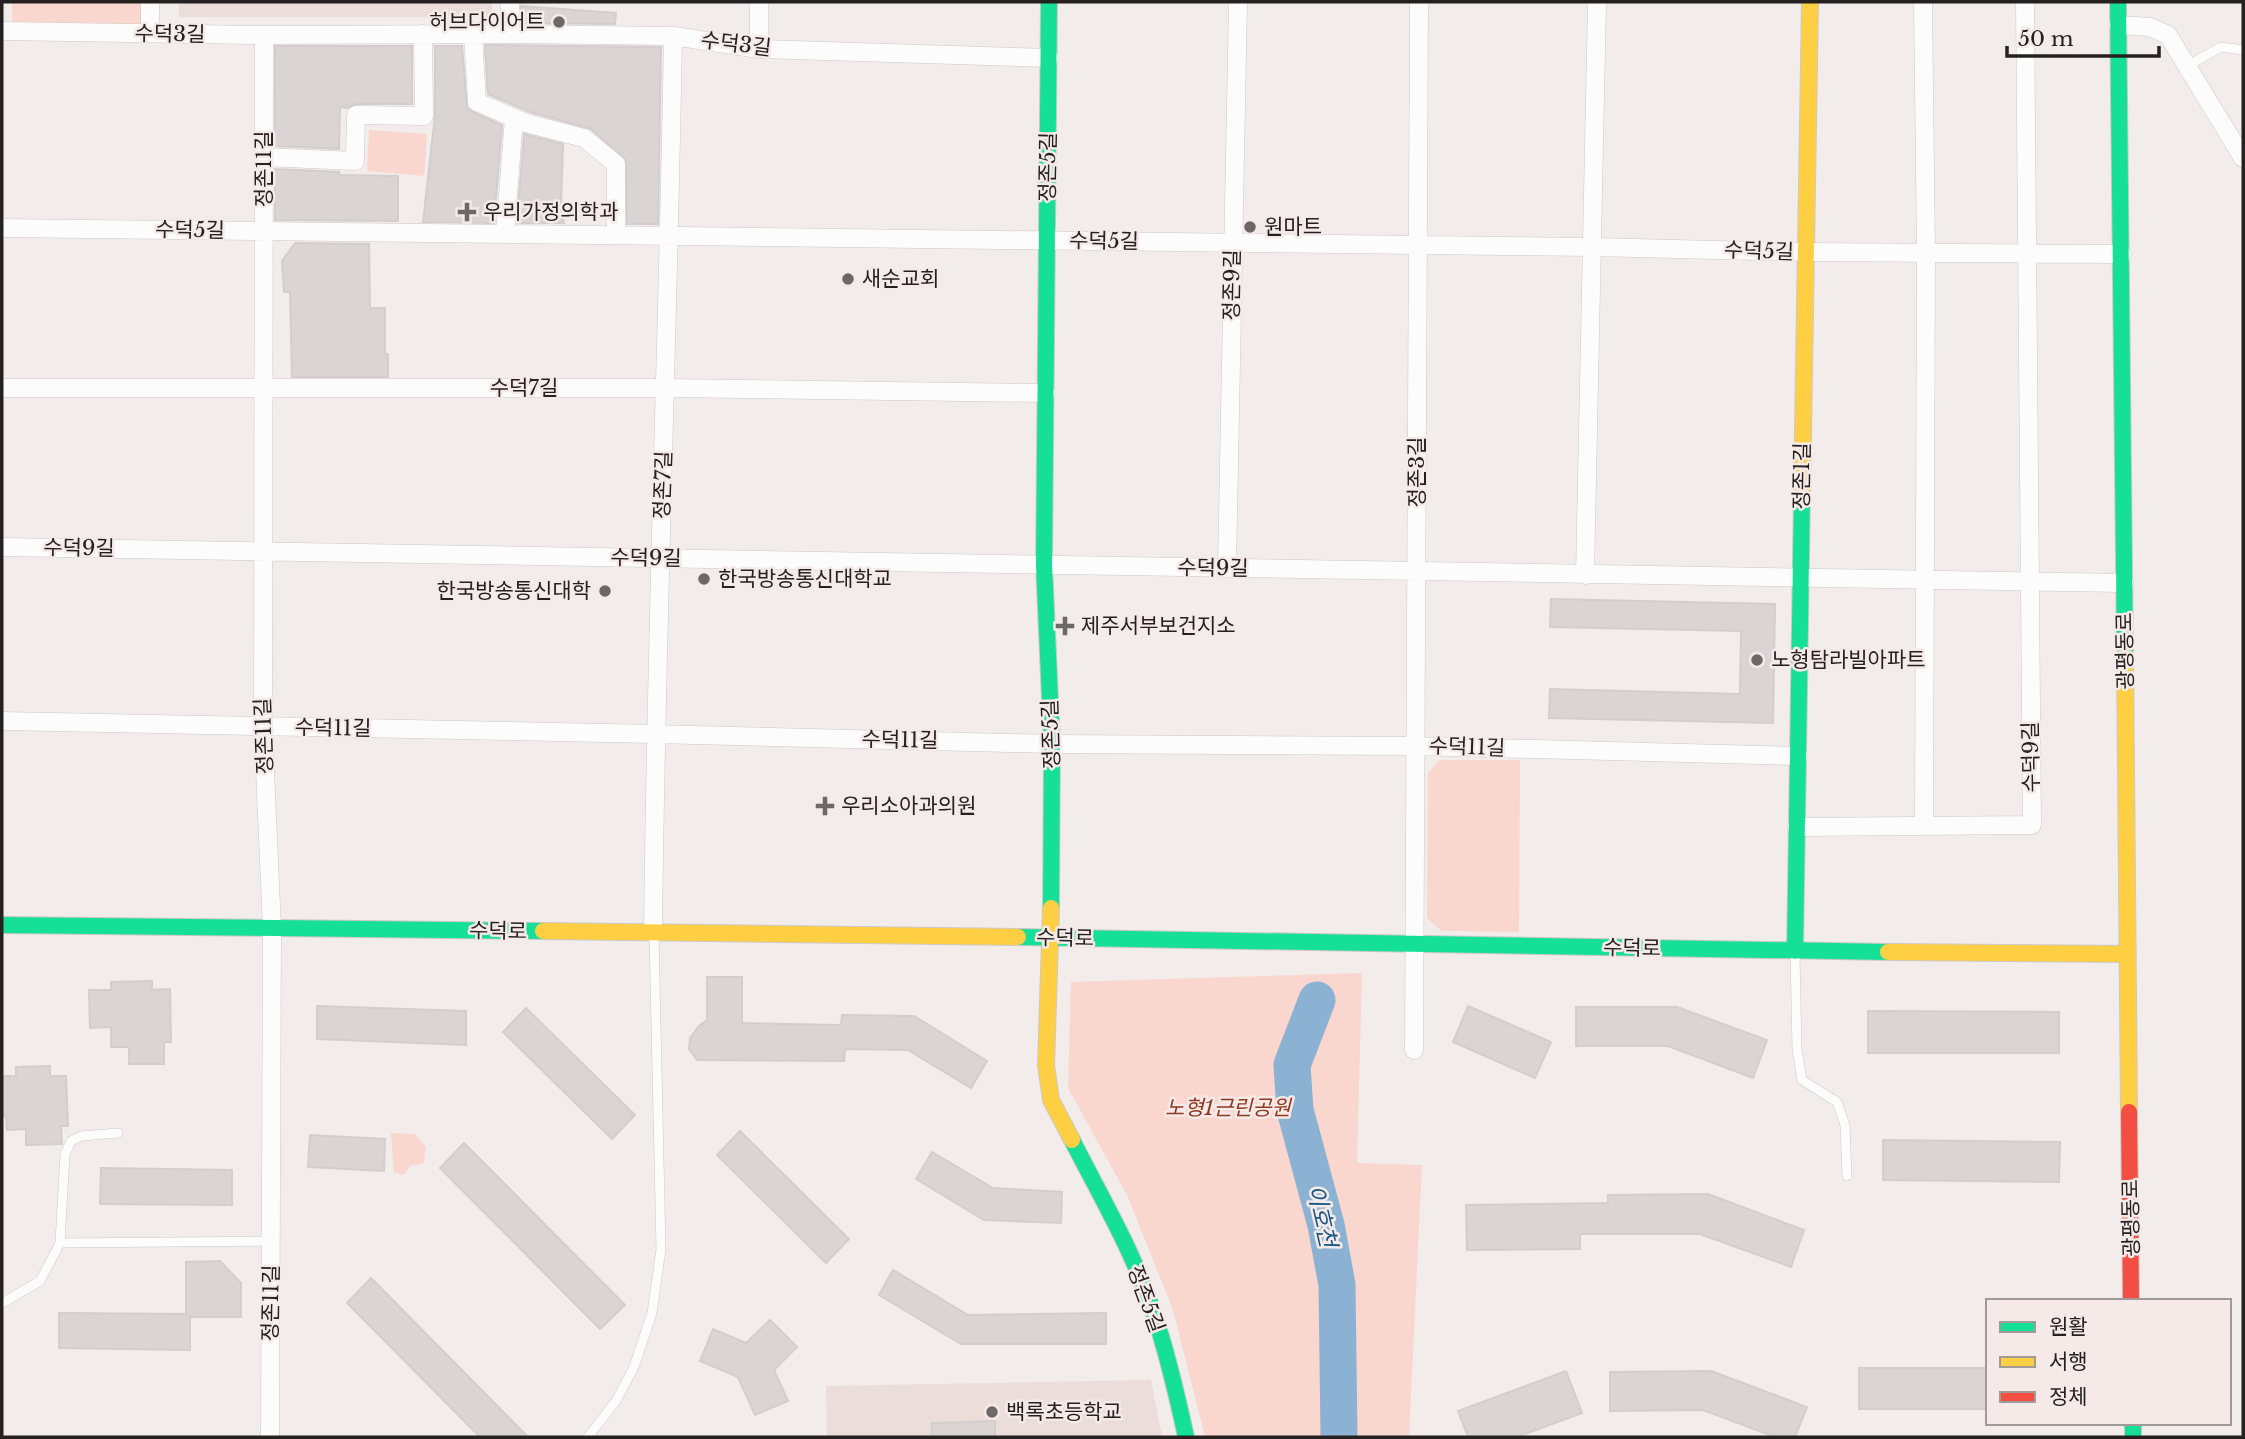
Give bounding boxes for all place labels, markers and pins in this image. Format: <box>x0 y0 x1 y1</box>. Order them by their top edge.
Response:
place label: 허브다이어트 <box>429 9 545 35</box>
marker: 허브다이어트 <box>551 14 567 30</box>
place label: 우리가정의학과 <box>483 199 618 225</box>
marker: 우리가정의학과 <box>457 202 477 222</box>
place label: 원마트 <box>1264 214 1322 240</box>
marker: 원마트 <box>1242 219 1258 235</box>
place label: 새순교회 <box>862 266 939 292</box>
marker: 새순교회 <box>840 271 856 287</box>
place label: 한국방송통신대학교 <box>718 566 892 592</box>
marker: 한국방송통신대학교 <box>696 571 712 587</box>
place label: 한국방송통신대학 <box>436 578 591 604</box>
marker: 한국방송통신대학 <box>597 583 613 599</box>
place label: 제주서부보건지소 <box>1081 613 1236 639</box>
marker: 제주서부보건지소 <box>1055 616 1075 636</box>
place label: 노형탐라빌아파트 <box>1771 647 1926 673</box>
marker: 노형탐라빌아파트 <box>1749 652 1765 668</box>
place label: 우리소아과의원 <box>841 793 976 819</box>
marker: 우리소아과의원 <box>815 796 835 816</box>
place label: 백록초등학교 <box>1006 1399 1122 1425</box>
marker: 백록초등학교 <box>984 1404 1000 1420</box>

